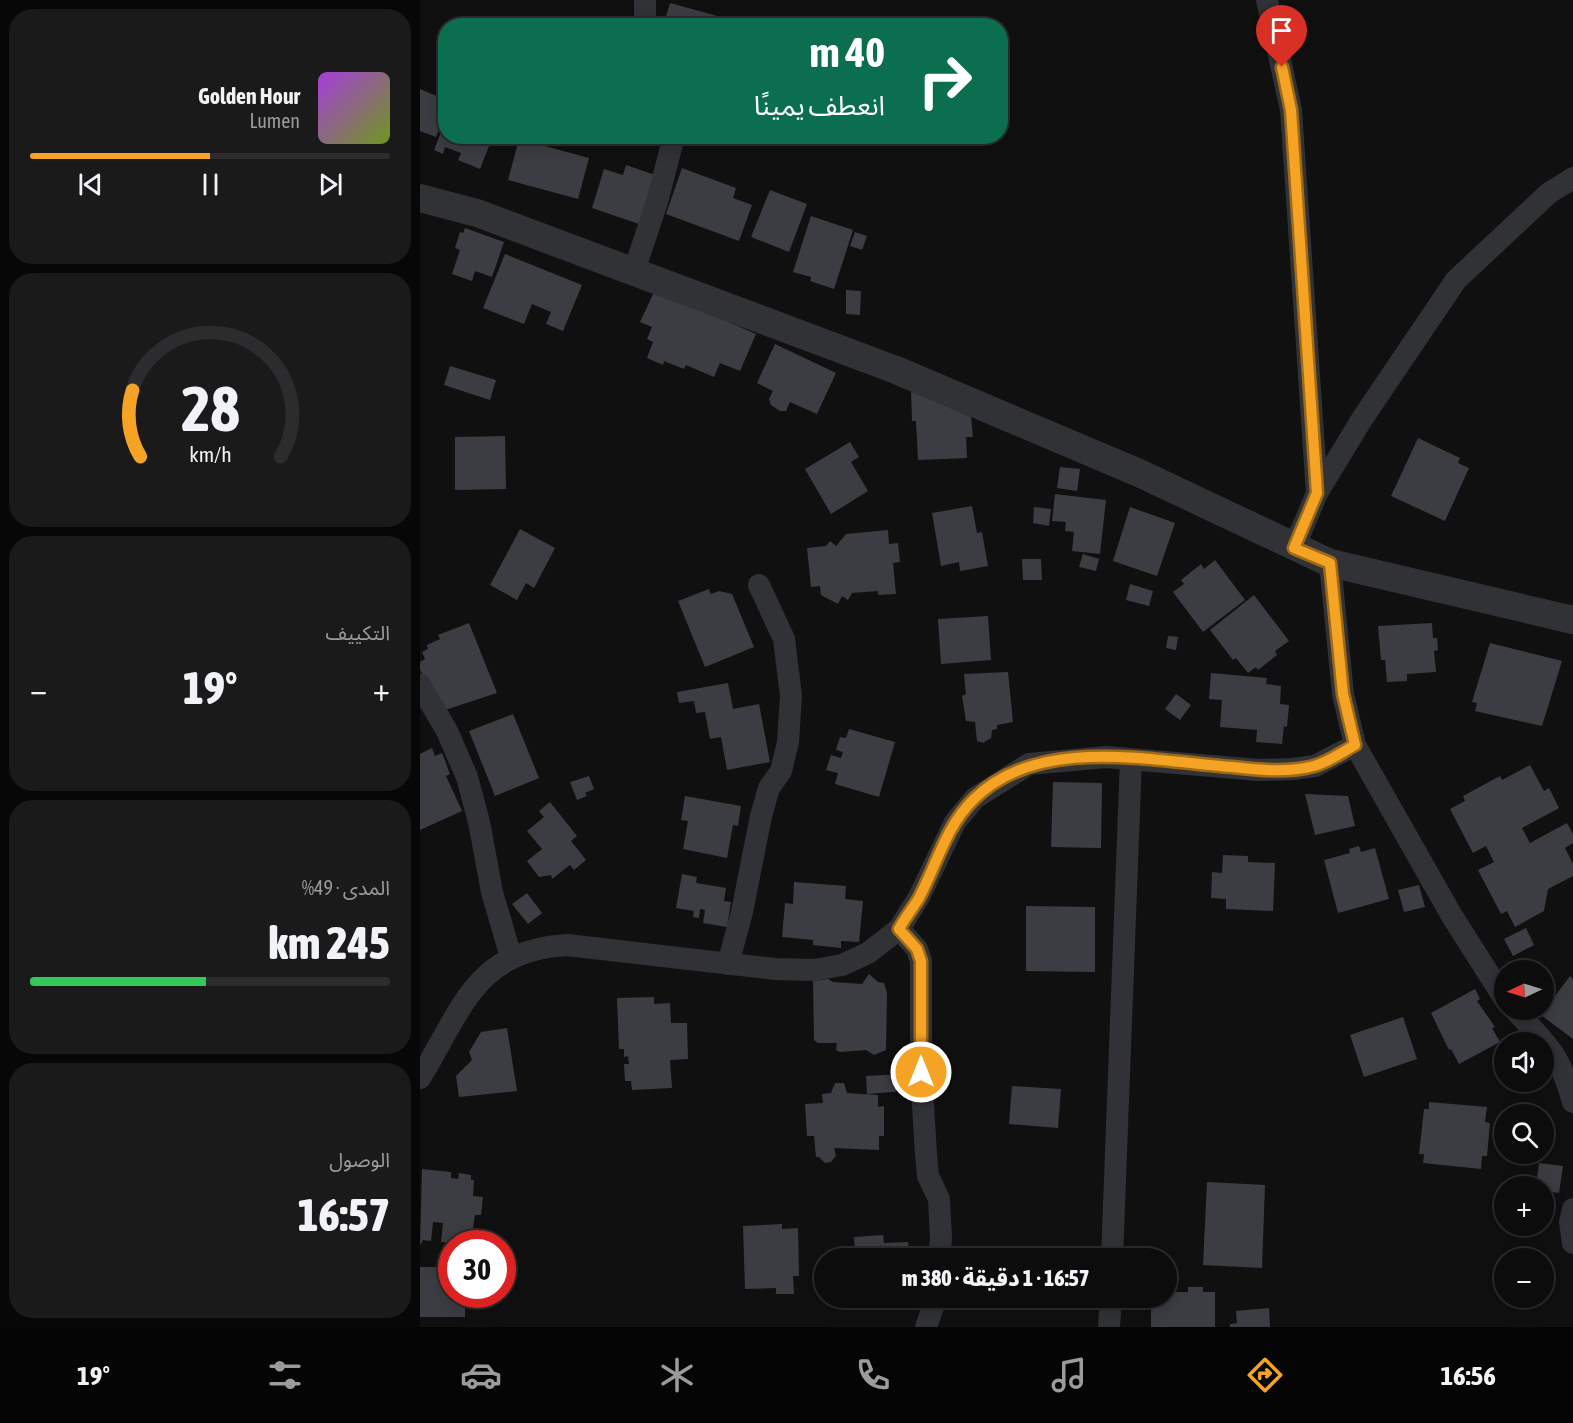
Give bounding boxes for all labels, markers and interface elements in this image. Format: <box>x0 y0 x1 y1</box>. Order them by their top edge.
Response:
pin <box>1256 5 1307 67</box>
icon: arrive <box>1265 14 1298 47</box>
text: 40 m <box>810 28 885 76</box>
icon: right <box>906 42 984 120</box>
text: Golden Hour <box>198 83 300 109</box>
text: انعطف يمينًا <box>754 90 885 121</box>
text: Lumen <box>249 109 300 132</box>
icon: previous <box>74 168 107 201</box>
icon: pause <box>194 168 227 201</box>
icon: next <box>314 168 347 201</box>
text: 28 <box>181 373 239 444</box>
text: km/h <box>189 442 231 467</box>
text: التكييف <box>326 621 390 644</box>
text: 19° <box>183 662 237 714</box>
text: − <box>30 670 47 708</box>
text: + <box>373 670 390 708</box>
text: المدى · 49% <box>302 876 390 899</box>
text: 245 km <box>268 917 390 969</box>
north arrow <box>1494 960 1554 1020</box>
map controls <box>1494 960 1554 1308</box>
button: sound <box>1494 1032 1554 1092</box>
position arrow <box>889 1040 953 1104</box>
button: search <box>1494 1104 1554 1164</box>
text: الوصول <box>329 1148 390 1171</box>
button: + <box>1494 1176 1554 1236</box>
text: 16:57 <box>297 1189 390 1241</box>
speed limit sign: 30 <box>438 1230 516 1308</box>
button: − <box>1494 1248 1554 1308</box>
text: 16:57 · 1 دقيقة · 380 m <box>902 1265 1089 1291</box>
icon: filters <box>264 1354 306 1396</box>
icon: car <box>460 1354 502 1396</box>
icon: climate <box>656 1354 698 1396</box>
icon: phone <box>852 1354 894 1396</box>
icon: music <box>1048 1354 1090 1396</box>
icon: directions <box>1244 1354 1286 1396</box>
text: 19° <box>77 1360 110 1391</box>
text: 16:56 <box>1440 1360 1496 1391</box>

